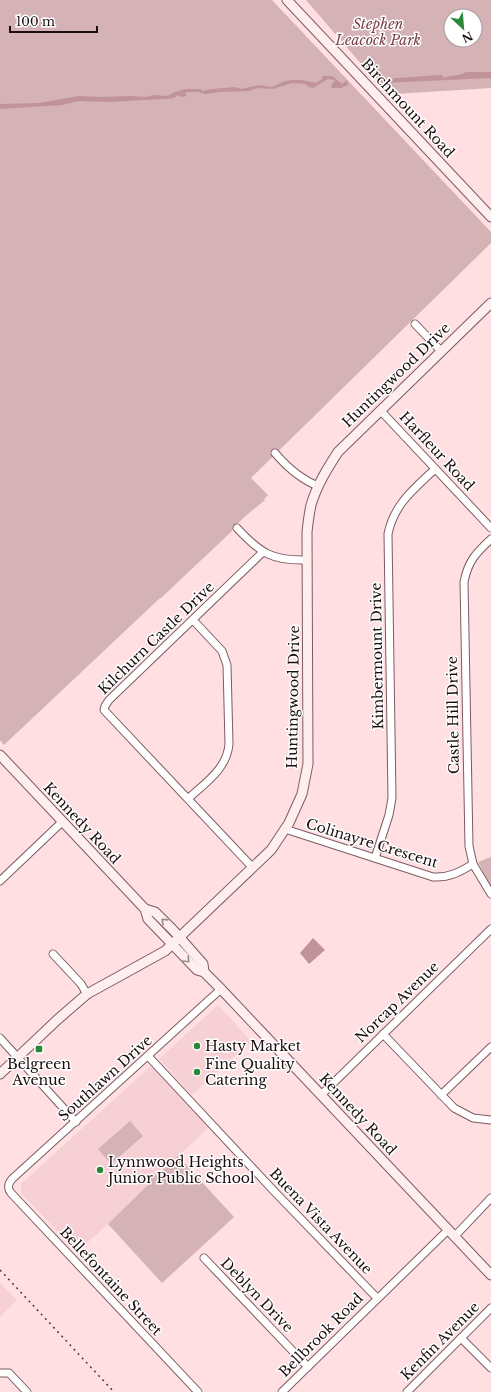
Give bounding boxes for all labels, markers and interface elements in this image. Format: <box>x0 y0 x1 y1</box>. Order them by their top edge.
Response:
scale bar <box>10 8 97 34</box>
north arrow <box>443 8 483 48</box>
text: 100 m <box>16 14 55 29</box>
park label: Stephen Leacock Park <box>334 15 421 49</box>
text: N <box>459 28 475 46</box>
street label: Birchmount Road <box>357 55 459 162</box>
street label: Huntingwood Drive <box>338 319 454 431</box>
street label: Harfleur Road <box>396 408 479 495</box>
street label: Kilchurn Castle Drive <box>94 578 218 698</box>
street label: Kimbermount Drive <box>367 582 387 730</box>
street label: Huntingwood Drive <box>283 625 303 769</box>
street label: Castle Hill Drive <box>443 656 463 774</box>
street label: Kennedy Road <box>40 778 125 868</box>
street label: Colinayre Crescent <box>304 814 441 872</box>
one-way arrow <box>161 918 169 926</box>
one-way arrow <box>182 955 190 963</box>
street label: Norcap Avenue <box>351 958 443 1046</box>
street label: Southlawn Drive <box>54 1031 156 1125</box>
place label: Hasty Market <box>205 1037 302 1055</box>
marker: Hasty Market <box>192 1041 202 1051</box>
marker: Belgreen Avenue <box>34 1044 44 1054</box>
place label: Belgreen Avenue <box>7 1055 71 1089</box>
place label: Fine Quality Catering <box>205 1055 295 1089</box>
marker: Fine Quality Catering <box>192 1067 202 1077</box>
street label: Kennedy Road <box>316 1069 401 1159</box>
place label: Lynnwood Heights Junior Public School <box>106 1153 255 1187</box>
street label: Buena Vista Avenue <box>266 1164 376 1278</box>
marker: Lynnwood Heights Junior Public School <box>95 1165 105 1175</box>
street label: Bellefontaine Street <box>56 1223 166 1340</box>
street label: Deblyn Drive <box>217 1254 297 1336</box>
street label: Bellbrook Road <box>275 1289 367 1381</box>
street label: Kenfin Avenue <box>397 1298 483 1384</box>

